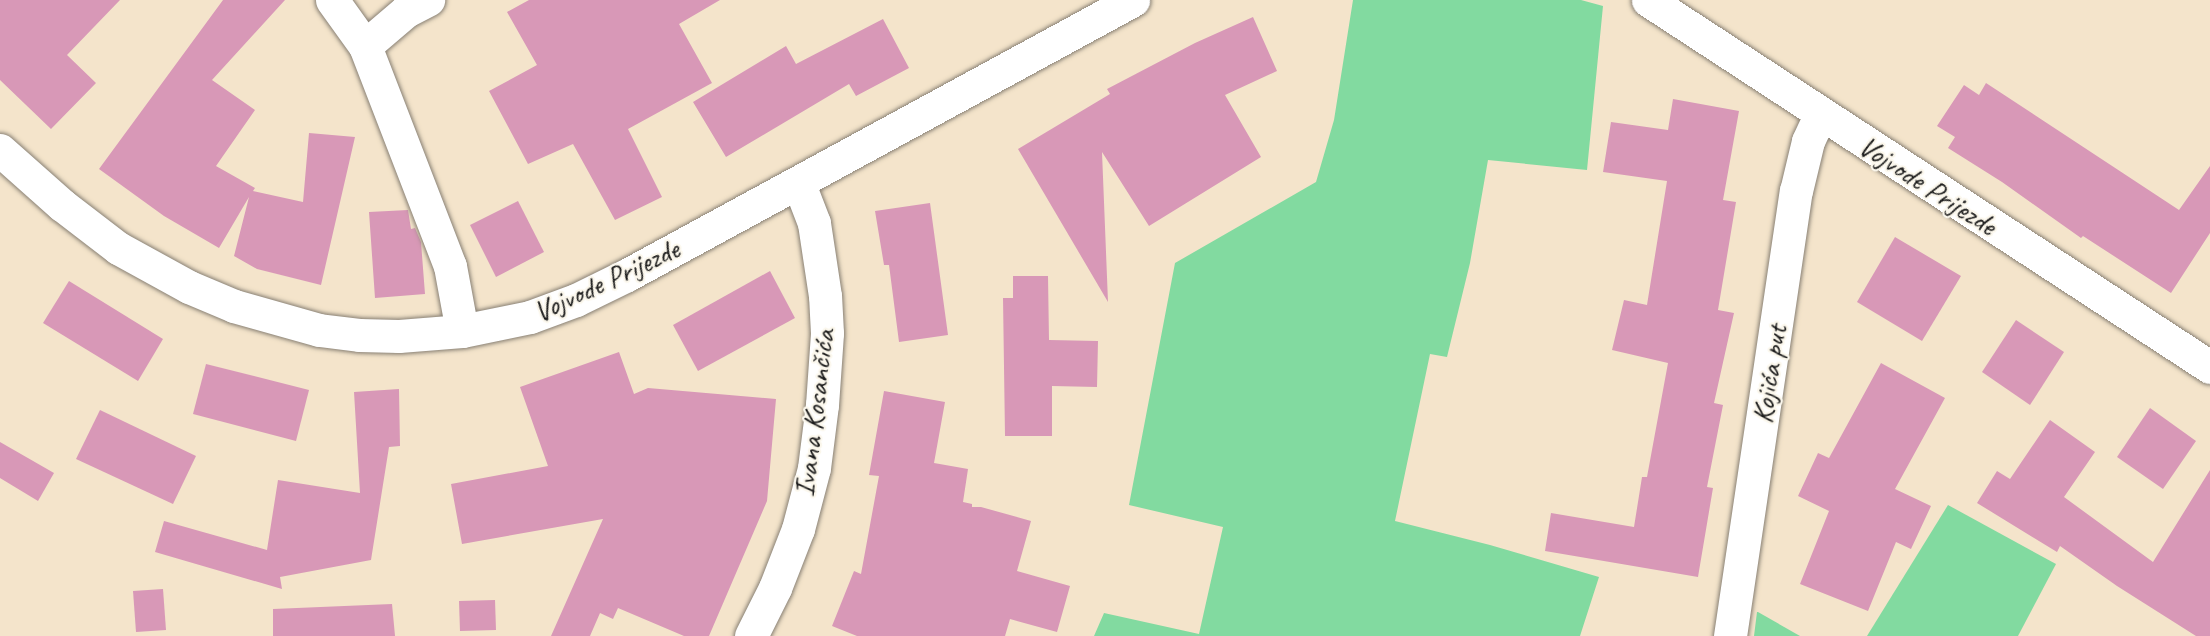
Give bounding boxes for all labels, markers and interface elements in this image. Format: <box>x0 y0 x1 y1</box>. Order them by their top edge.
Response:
street label: Vojvode Prijezde <box>1852 127 2004 243</box>
street label: Vojvode Prijezde <box>527 231 685 329</box>
street label: Kojića put <box>1744 322 1794 426</box>
street label: Ivana Kosančića <box>786 328 842 498</box>

